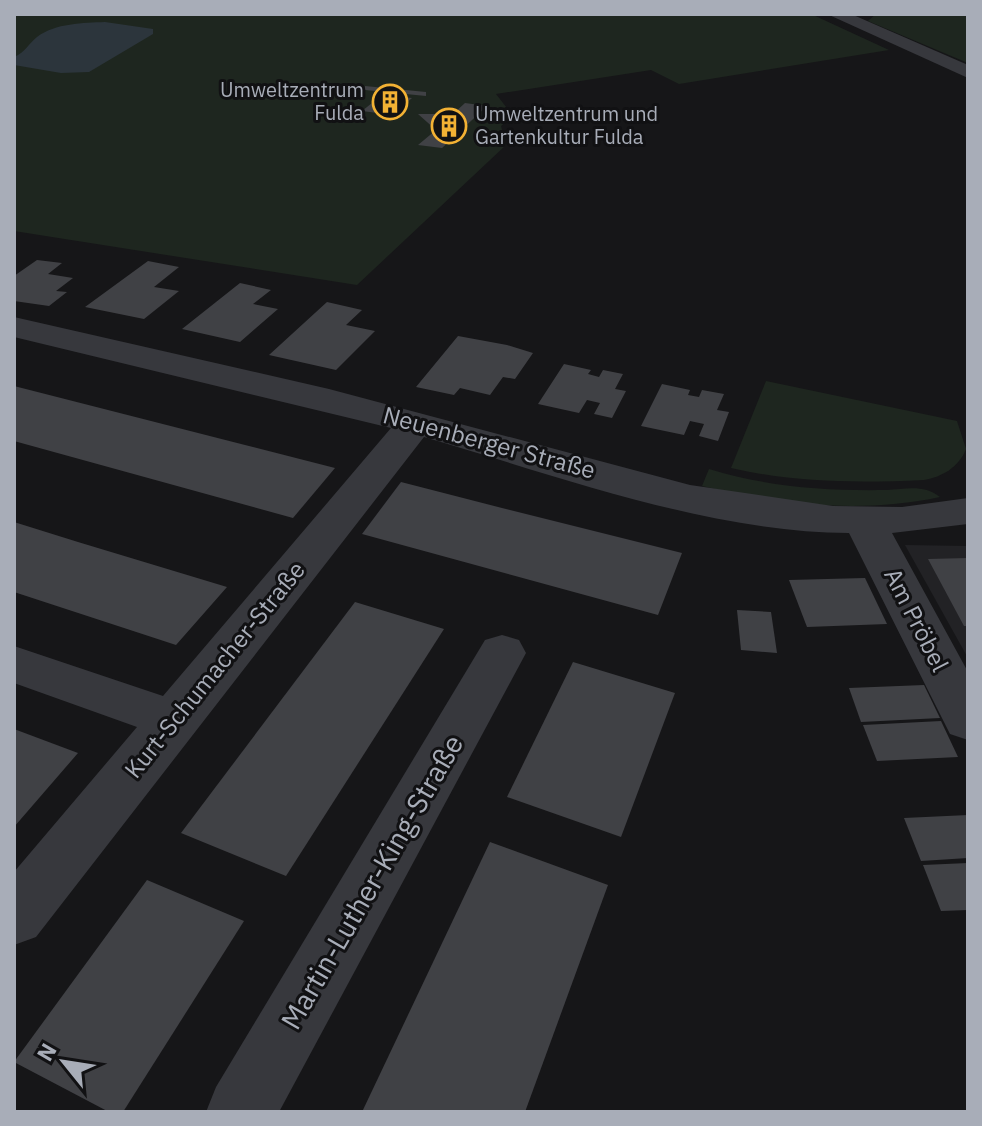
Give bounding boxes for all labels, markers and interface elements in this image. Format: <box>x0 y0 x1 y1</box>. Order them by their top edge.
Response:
place label: Umweltzentrum Fulda <box>220 76 364 126</box>
building icon: Umweltzentrum Fulda <box>371 83 409 121</box>
place label: Umweltzentrum und Gartenkultur Fulda <box>475 100 658 150</box>
building icon: Umweltzentrum und Gartenkultur Fulda <box>430 107 468 145</box>
street label: Neuenberger Straße <box>380 398 599 486</box>
street label: Kurt-Schumacher-Straße <box>117 554 312 784</box>
street label: Am Pröbel <box>877 562 957 677</box>
street label: Martin-Luther-King-Straße <box>272 728 471 1036</box>
north arrow <box>24 1022 104 1102</box>
text: N <box>30 1038 63 1066</box>

